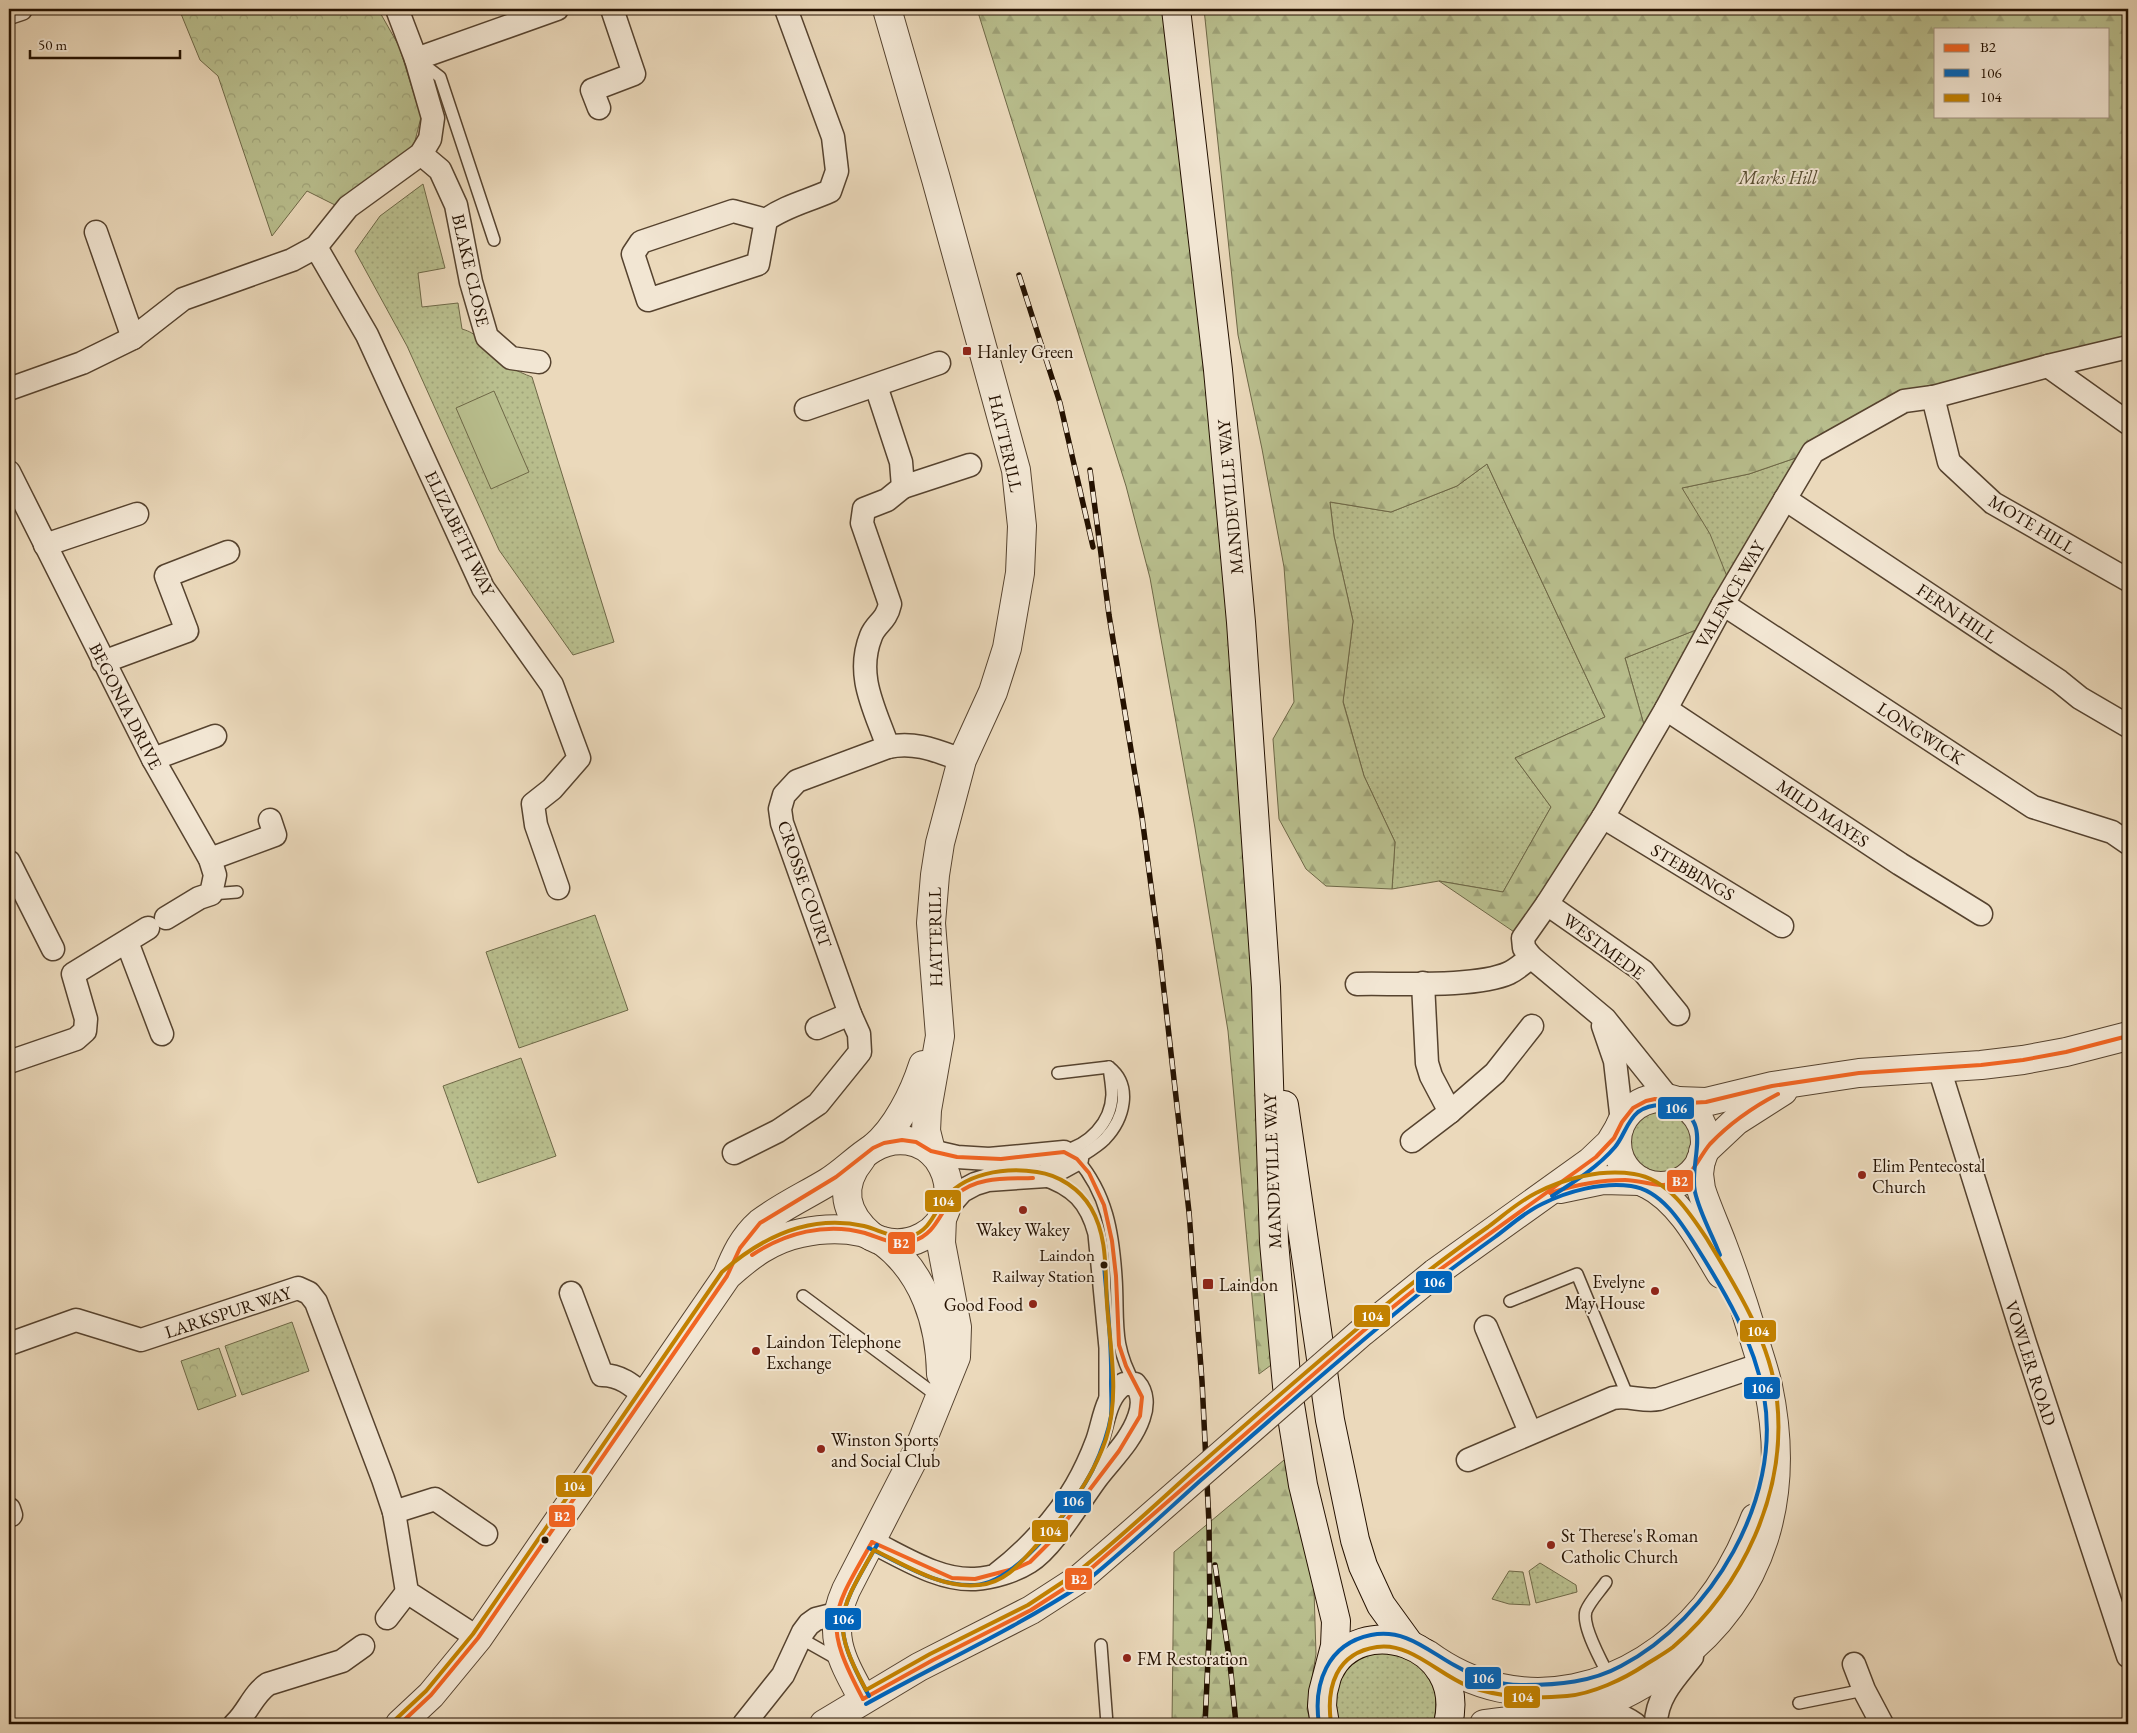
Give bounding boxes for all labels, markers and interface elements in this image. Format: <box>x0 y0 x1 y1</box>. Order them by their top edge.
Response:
scale bar <box>30 28 180 60</box>
legend <box>1934 28 2110 118</box>
text: 50 m <box>38 35 67 54</box>
text: B2 <box>1980 37 1997 56</box>
text: 106 <box>1980 63 2002 82</box>
text: 104 <box>1980 87 2002 106</box>
park label: Marks Hill <box>1738 166 1818 189</box>
street label: BLAKE CLOSE <box>447 211 495 329</box>
place label: Hanley Green <box>977 340 1074 363</box>
marker: Hanley Green <box>961 345 973 357</box>
street label: HATTERILL <box>984 392 1029 495</box>
street label: MANDEVILLE WAY <box>1212 417 1248 575</box>
street label: ELIZABETH WAY <box>420 467 501 601</box>
street label: MOTE HILL <box>1984 489 2080 559</box>
street label: VALENCE WAY <box>1690 535 1771 651</box>
street label: FERN HILL <box>1913 578 2002 648</box>
street label: BEGONIA DRIVE <box>84 639 168 773</box>
street label: LONGWICK <box>1873 696 1970 770</box>
street label: MILD MAYES <box>1773 774 1873 852</box>
street label: CROSSE COURT <box>773 818 838 951</box>
street label: STEBBINGS <box>1647 838 1739 906</box>
street label: HATTERILL <box>923 887 947 987</box>
street label: WESTMEDE <box>1558 908 1650 984</box>
street label: MANDEVILLE WAY <box>1258 1091 1286 1249</box>
line badge: 106 <box>1657 1096 1695 1120</box>
text: 106 <box>1665 1099 1688 1117</box>
place label: Elim Pentecostal Church <box>1872 1154 1985 1198</box>
line badge: B2 <box>1666 1169 1694 1193</box>
marker: Elim Pentecostal Church <box>1856 1169 1868 1181</box>
text: B2 <box>1672 1172 1689 1190</box>
line badge: 104 <box>924 1189 962 1213</box>
text: 104 <box>932 1192 955 1210</box>
marker: Wakey Wakey <box>1017 1204 1029 1216</box>
place label: Wakey Wakey <box>976 1218 1070 1241</box>
line badge: B2 <box>887 1231 916 1255</box>
text: B2 <box>893 1234 910 1252</box>
place label: Laindon Railway Station <box>992 1244 1095 1287</box>
marker: Laindon Railway Station <box>1099 1260 1109 1270</box>
line badge: 106 <box>1415 1270 1453 1294</box>
place label: Evelyne May House <box>1565 1270 1645 1314</box>
place label: Laindon <box>1219 1273 1279 1296</box>
text: 106 <box>1423 1273 1446 1291</box>
marker: Laindon <box>1201 1277 1215 1291</box>
street label: LARKSPUR WAY <box>162 1280 296 1343</box>
marker: Evelyne May House <box>1649 1285 1661 1297</box>
place label: Good Food <box>944 1293 1024 1316</box>
marker: Good Food <box>1027 1298 1039 1310</box>
street label: VOWLER ROAD <box>2000 1298 2062 1428</box>
line badge: 104 <box>1353 1304 1391 1328</box>
text: 104 <box>1361 1307 1384 1325</box>
line badge: 104 <box>1739 1319 1777 1343</box>
text: 104 <box>1747 1322 1770 1340</box>
place label: Laindon Telephone Exchange <box>766 1330 901 1374</box>
marker: Laindon Telephone Exchange <box>750 1345 762 1357</box>
line badge: 106 <box>1743 1376 1781 1400</box>
text: 106 <box>1751 1379 1774 1397</box>
place label: Winston Sports and Social Club <box>831 1428 940 1472</box>
marker: Winston Sports and Social Club <box>815 1443 827 1455</box>
line badge: 104 <box>555 1474 593 1498</box>
text: 104 <box>563 1477 586 1495</box>
line badge: 106 <box>1054 1490 1092 1514</box>
text: 106 <box>1062 1492 1085 1510</box>
line badge: B2 <box>548 1504 576 1528</box>
text: B2 <box>554 1507 571 1525</box>
line badge: 104 <box>1031 1519 1069 1543</box>
text: 104 <box>1039 1522 1062 1540</box>
place label: St Therese's Roman Catholic Church <box>1561 1524 1699 1568</box>
unlabelled marker <box>540 1535 550 1545</box>
marker: St Therese's Roman Catholic Church <box>1545 1539 1557 1551</box>
line badge: B2 <box>1064 1567 1093 1591</box>
text: B2 <box>1071 1570 1088 1588</box>
line badge: 106 <box>824 1607 862 1631</box>
text: 106 <box>832 1610 855 1628</box>
place label: FM Restoration <box>1137 1647 1248 1670</box>
marker: FM Restoration <box>1121 1652 1133 1664</box>
line badge: 106 <box>1464 1666 1502 1690</box>
text: 106 <box>1472 1669 1495 1687</box>
line badge: 104 <box>1503 1685 1541 1709</box>
text: 104 <box>1511 1688 1534 1706</box>

